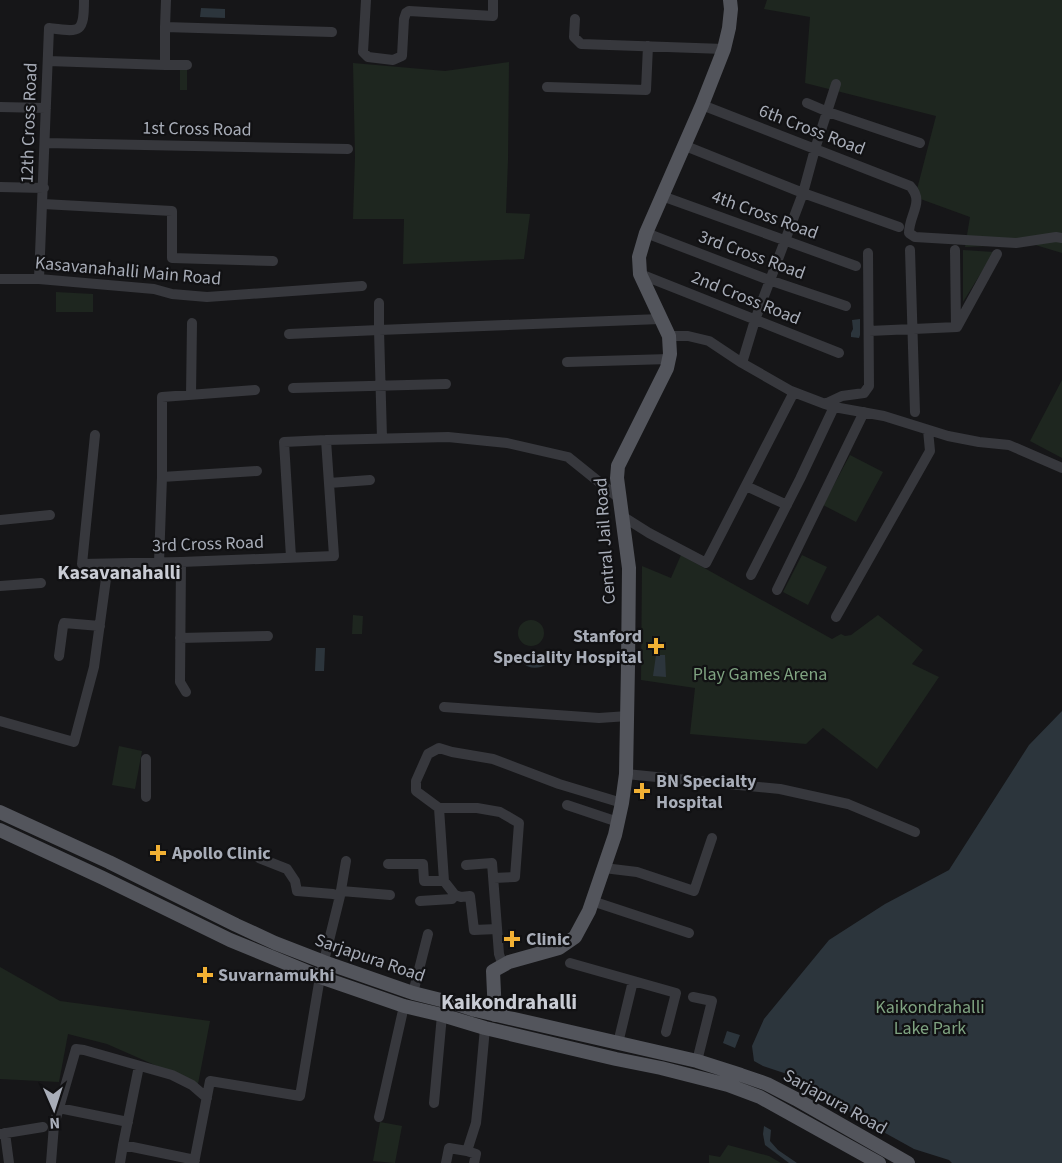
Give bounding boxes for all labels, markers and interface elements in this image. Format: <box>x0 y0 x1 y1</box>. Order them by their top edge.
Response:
street label: 12th Cross Road <box>14 62 44 184</box>
street label: 6th Cross Road <box>755 98 869 162</box>
street label: 1st Cross Road <box>142 116 252 142</box>
street label: 4th Cross Road <box>708 184 822 246</box>
street label: 3rd Cross Road <box>695 224 809 286</box>
street label: Kasavanahalli Main Road <box>34 250 222 292</box>
street label: 2nd Cross Road <box>688 265 804 331</box>
street label: Central Jail Road <box>588 477 622 605</box>
street label: 3rd Cross Road <box>152 530 264 558</box>
district label: Kasavanahalli <box>57 559 181 587</box>
place label: Stanford Speciality Hospital <box>493 624 642 670</box>
marker: Stanford Speciality Hospital <box>647 637 665 655</box>
park label: Play Games Arena <box>693 662 827 687</box>
place label: BN Specialty Hospital <box>656 769 757 815</box>
marker: BN Specialty Hospital <box>633 782 651 800</box>
place label: Apollo Clinic <box>171 841 271 866</box>
marker: Apollo Clinic <box>149 844 167 862</box>
street label: Sarjapura Road <box>311 927 429 989</box>
place label: Clinic <box>526 927 571 952</box>
marker: Clinic <box>503 930 521 948</box>
place label: Suvarnamukhi <box>218 963 334 988</box>
marker: Suvarnamukhi <box>196 966 214 984</box>
district label: Kaikondrahalli <box>441 987 577 1017</box>
park label: Kaikondrahalli Lake Park <box>875 995 985 1041</box>
street label: Sarjapura Road <box>778 1063 892 1141</box>
north arrow <box>24 1079 84 1139</box>
text: N <box>49 1112 61 1134</box>

